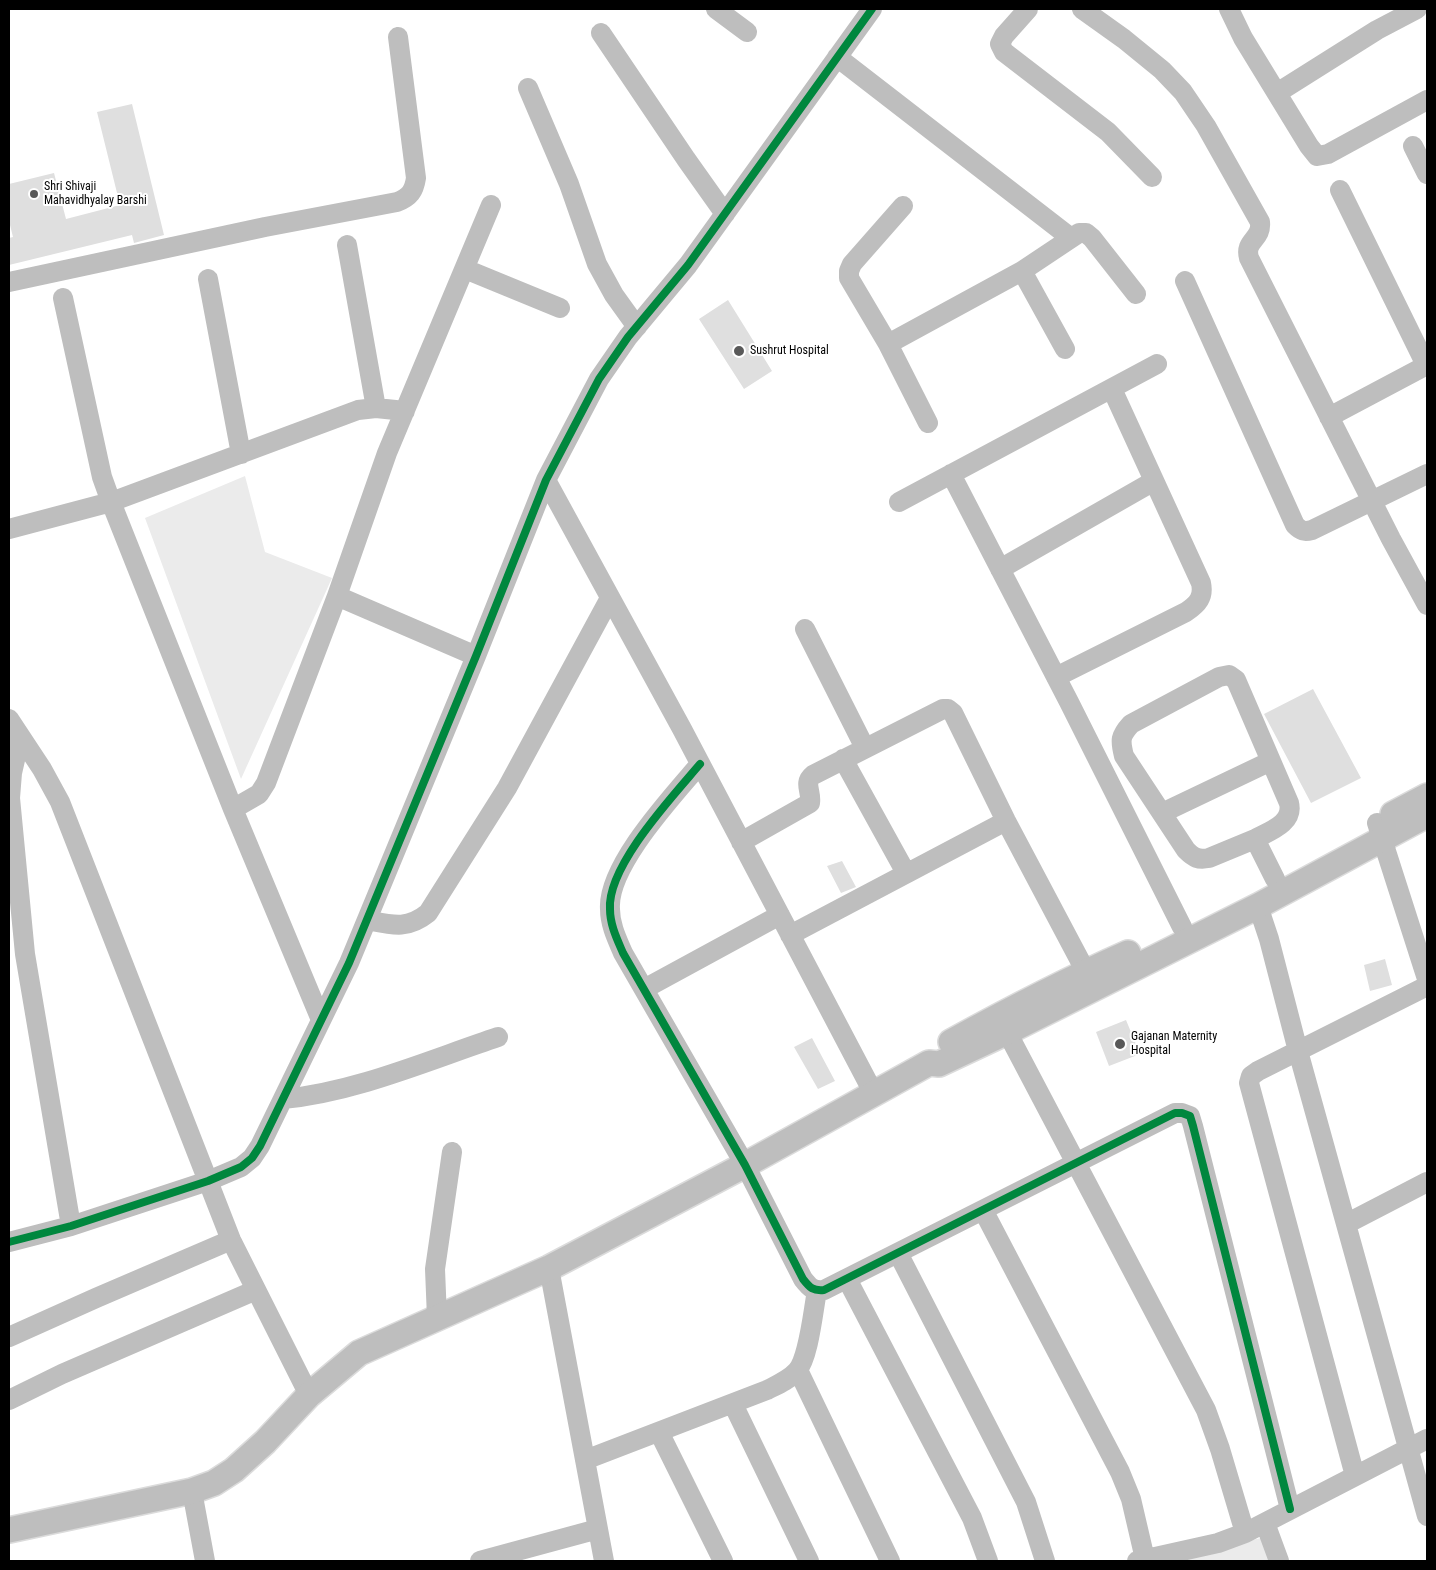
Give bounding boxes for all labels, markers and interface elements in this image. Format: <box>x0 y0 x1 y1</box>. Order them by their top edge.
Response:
place label: Shri Shivaji Mahavidhyalay Barshi <box>44 180 147 208</box>
marker: Shri Shivaji Mahavidhyalay Barshi <box>28 188 40 200</box>
marker: Sushrut Hospital <box>732 344 746 358</box>
place label: Sushrut Hospital <box>750 344 829 358</box>
place label: Gajanan Maternity Hospital <box>1131 1030 1217 1058</box>
marker: Gajanan Maternity Hospital <box>1113 1037 1127 1051</box>

